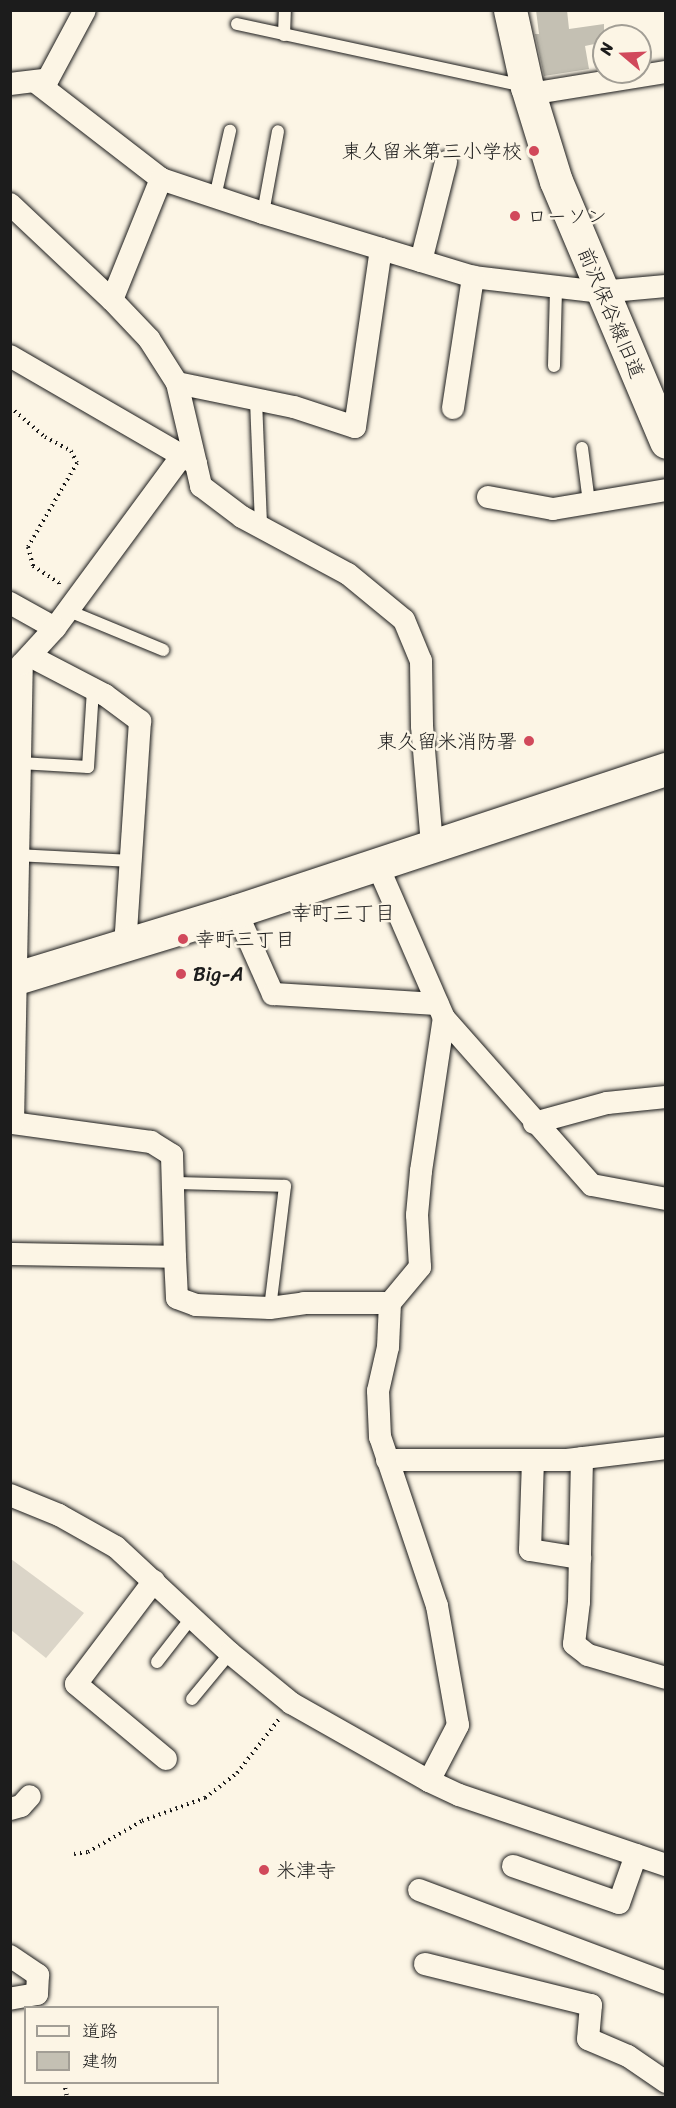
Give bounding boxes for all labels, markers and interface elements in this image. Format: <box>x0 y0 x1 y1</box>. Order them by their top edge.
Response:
north arrow <box>592 24 652 84</box>
text: N <box>591 39 622 59</box>
place label: 東久留米第三小学校 <box>342 139 522 163</box>
marker: 東久留米第三小学校 <box>527 144 541 158</box>
place label: ローソン <box>527 204 607 228</box>
marker: ローソン <box>508 209 522 223</box>
street label: 前沢保谷線旧道 <box>573 244 649 382</box>
place label: 東久留米消防署 <box>377 729 517 753</box>
marker: 東久留米消防署 <box>522 734 536 748</box>
district label: 幸町三丁目 <box>291 900 395 926</box>
place label: 幸町三丁目 <box>195 927 295 951</box>
marker: 幸町三丁目 <box>176 932 190 946</box>
place label: Big-A <box>193 962 244 986</box>
marker: Big-A <box>174 967 188 981</box>
place label: 米津寺 <box>276 1858 336 1882</box>
marker: 米津寺 <box>257 1863 271 1877</box>
legend <box>24 2006 219 2084</box>
text: 道路 <box>82 2015 118 2047</box>
text: 建物 <box>82 2045 118 2077</box>

